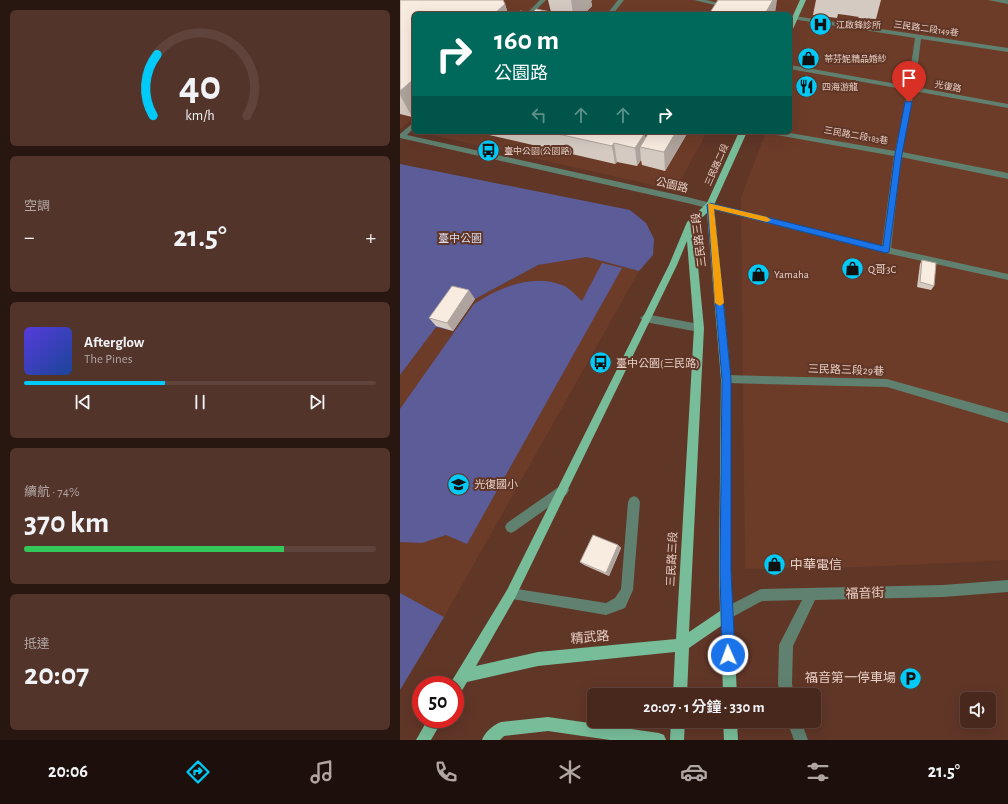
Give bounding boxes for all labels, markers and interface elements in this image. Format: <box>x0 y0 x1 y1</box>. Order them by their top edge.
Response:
hospital icon: 江啟鋒診所 <box>807 12 833 38</box>
street label: 三民路二段149巷 <box>893 19 959 38</box>
place label: 江啟鋒診所 <box>836 20 881 30</box>
text: 160 m <box>494 27 559 55</box>
icon: right <box>428 28 480 80</box>
shop icon: 蒂芬妮精品婚紗 <box>796 46 822 72</box>
place label: 蒂芬妮精品婚紗 <box>824 53 887 64</box>
pin <box>892 61 926 102</box>
text: 公園路 <box>494 65 548 83</box>
text: 40 <box>179 66 221 107</box>
icon: arrive <box>898 67 920 89</box>
restaurant icon: 四海游龍 <box>794 74 820 100</box>
street label: 光復路 <box>934 79 962 94</box>
place label: 四海游龍 <box>822 81 858 92</box>
icon: left <box>528 104 550 126</box>
icon: ahead <box>570 104 592 126</box>
icon: ahead <box>612 104 634 126</box>
icon: right <box>654 104 676 126</box>
text: km/h <box>185 109 215 123</box>
street label: 三民路二段183巷 <box>823 125 889 146</box>
bus stop icon: 臺中公園(公園路) <box>476 138 502 164</box>
street label: 三民路二段 <box>703 142 730 187</box>
place label: 臺中公園(公園路) <box>504 146 572 156</box>
street label: 公園路 <box>655 175 690 194</box>
text: 空調 <box>24 200 50 213</box>
street label: 三民路三段 <box>689 212 708 268</box>
text: 21.5° <box>173 222 227 252</box>
text: − <box>24 226 35 248</box>
text: + <box>365 226 376 248</box>
park label: 臺中公園 <box>438 233 482 244</box>
shop icon: Q哥3C <box>840 256 866 282</box>
shop icon: Yamaha <box>745 261 771 287</box>
place label: Q哥3C <box>868 264 897 275</box>
place label: Yamaha <box>774 269 809 280</box>
text: Afterglow <box>84 335 144 350</box>
bus stop icon: 臺中公園(三民路) <box>588 350 614 376</box>
text: The Pines <box>84 353 133 366</box>
place label: 臺中公園(三民路) <box>616 357 700 369</box>
street label: 三民路三段29巷 <box>808 362 884 377</box>
icon: previous <box>72 391 94 413</box>
icon: pause <box>189 391 211 413</box>
icon: next <box>306 391 328 413</box>
school or university icon: 光復國小 <box>446 471 472 497</box>
place label: 光復國小 <box>474 478 518 490</box>
text: 續航 · 74% <box>24 486 80 499</box>
text: 370 km <box>24 508 109 538</box>
street label: 三民路三段 <box>664 531 679 587</box>
shop icon: 中華電信 <box>762 552 788 578</box>
place label: 中華電信 <box>790 558 842 572</box>
street label: 福音街 <box>845 585 885 601</box>
street label: 精武路 <box>570 628 610 646</box>
position arrow <box>707 634 749 676</box>
text: 抵達 <box>24 638 50 651</box>
text: 20:07 <box>24 660 89 690</box>
parking icon: 福音第一停車場 <box>898 665 924 691</box>
place label: 福音第一停車場 <box>805 670 896 685</box>
speed limit sign: 50 <box>412 676 464 728</box>
map controls <box>960 692 996 728</box>
button: sound <box>960 692 996 728</box>
text: 20:07 · 1 分鐘 · 330 m <box>643 700 765 715</box>
icon: directions <box>184 758 212 786</box>
icon: music <box>308 758 336 786</box>
icon: phone <box>432 758 460 786</box>
icon: climate <box>556 758 584 786</box>
icon: car <box>680 758 708 786</box>
icon: filters <box>804 758 832 786</box>
text: 20:06 <box>48 763 88 781</box>
text: 21.5° <box>928 763 960 781</box>

